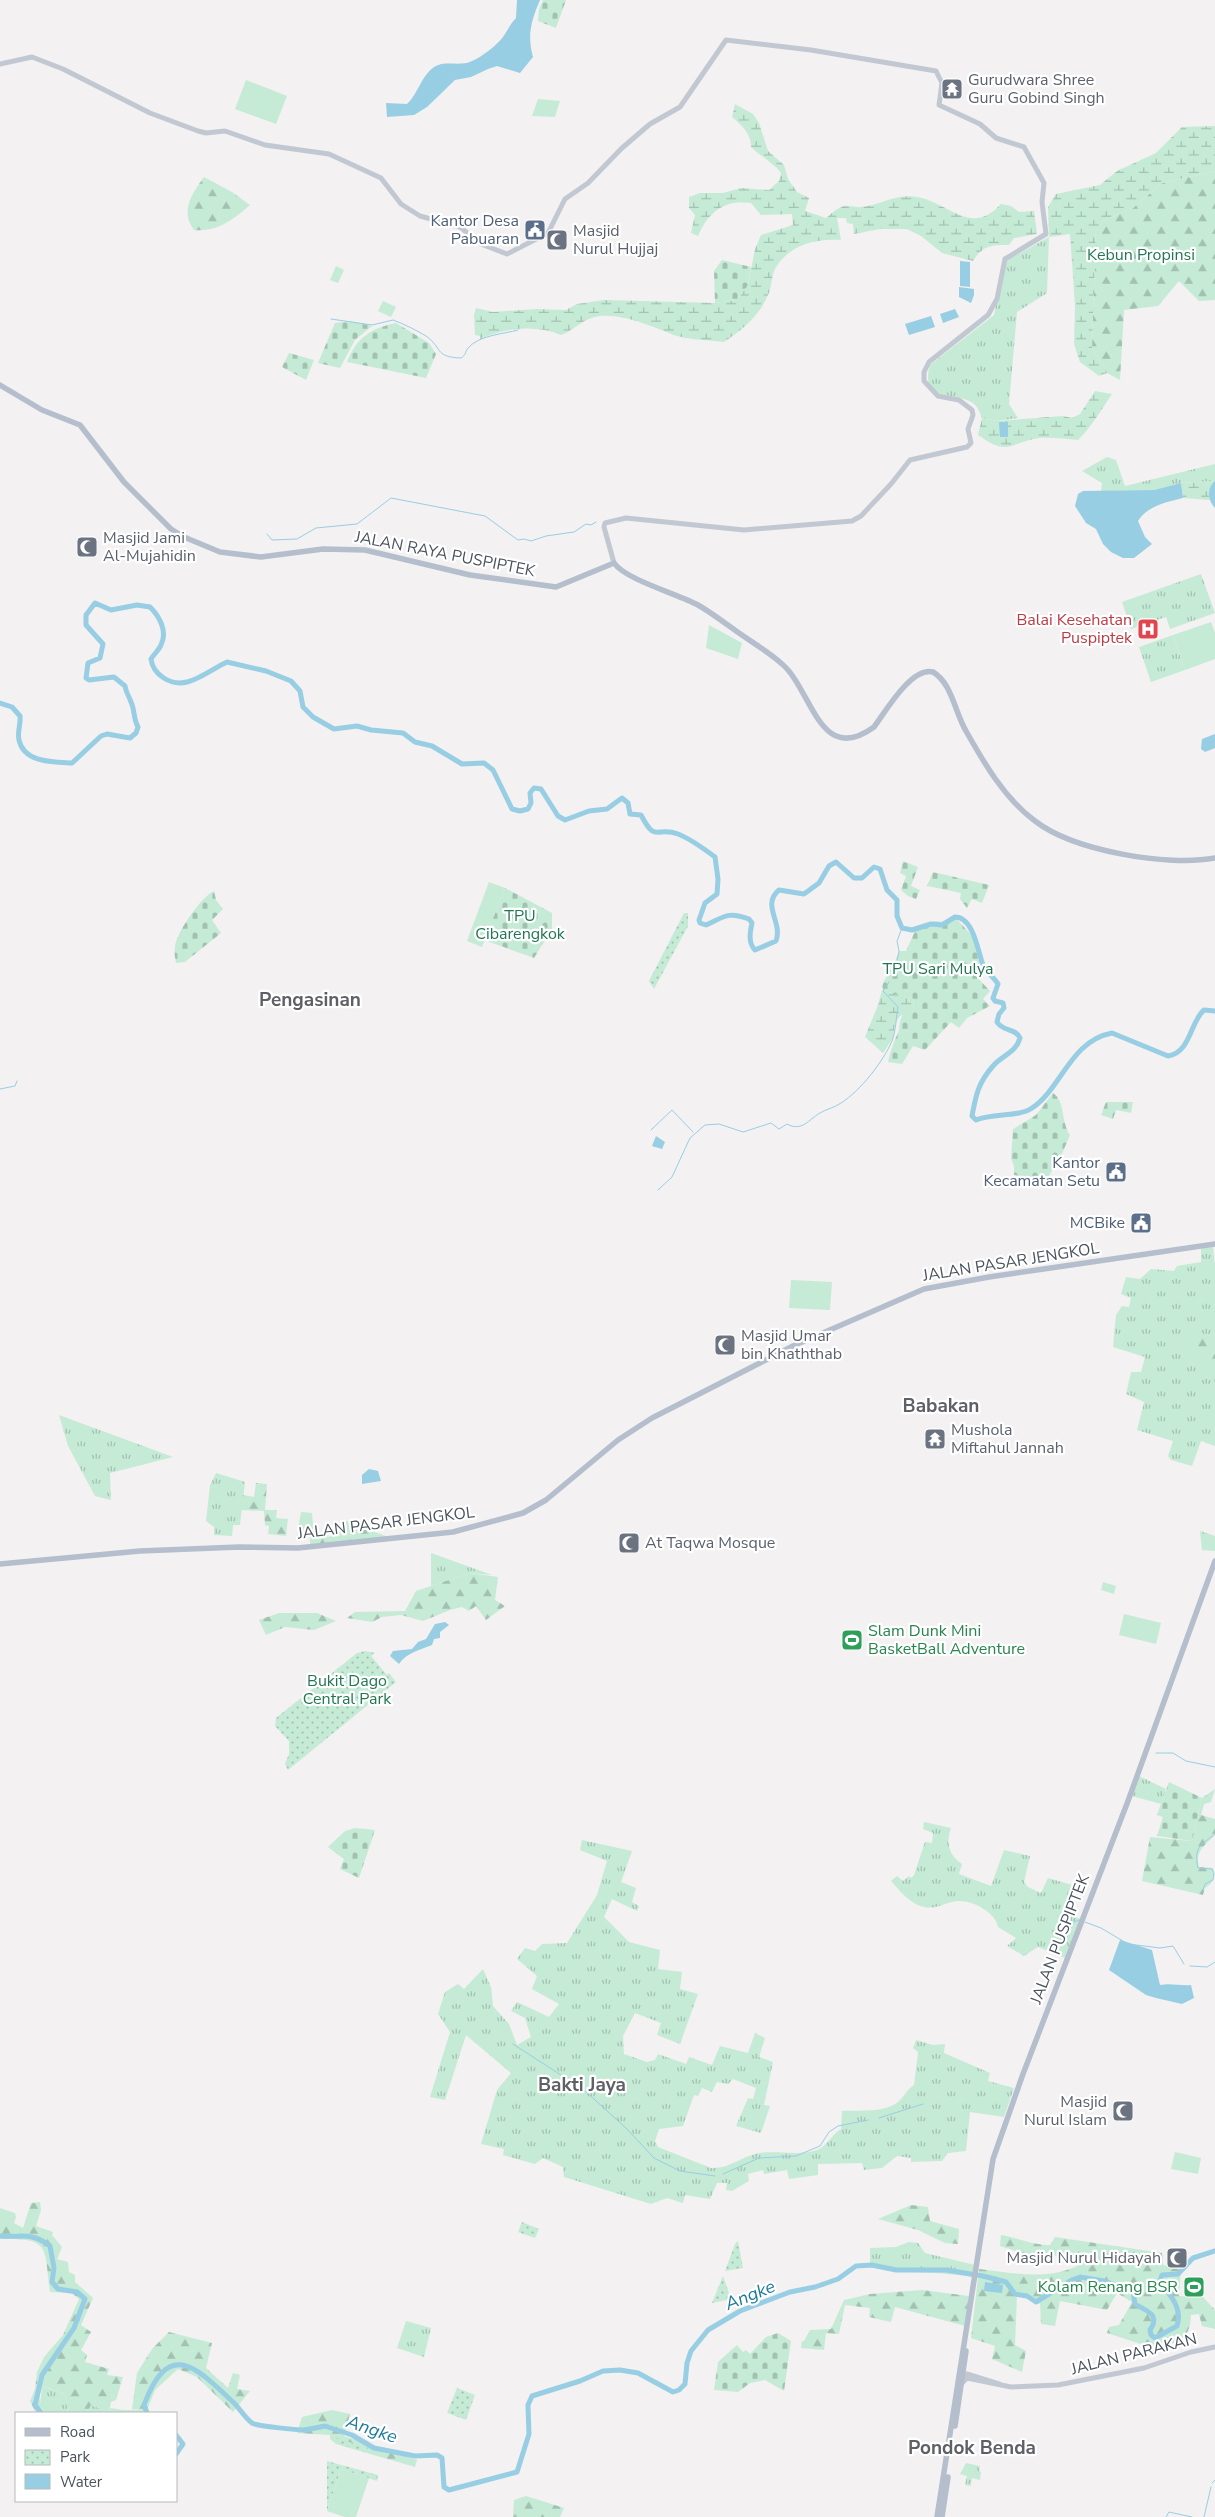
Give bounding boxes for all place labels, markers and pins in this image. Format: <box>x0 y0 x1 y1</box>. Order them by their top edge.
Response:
place label: Gurudwara Shree Guru Gobind Singh <box>968 69 1105 109</box>
temple icon: Gurudwara Shree Guru Gobind Singh <box>940 77 964 101</box>
place label: Kantor Desa Pabuaran <box>431 210 519 250</box>
public building icon: Kantor Desa Pabuaran <box>523 218 547 242</box>
place label: Masjid Nurul Hujjaj <box>573 220 658 260</box>
mosque icon: Masjid Nurul Hujjaj <box>545 228 569 252</box>
place label: Masjid Jami Al-Mujahidin <box>103 527 196 567</box>
mosque icon: Masjid Jami Al-Mujahidin <box>75 535 99 559</box>
place label: Balai Kesehatan Puspiptek <box>1016 609 1133 649</box>
hospital icon: Balai Kesehatan Puspiptek <box>1136 617 1160 641</box>
place label: Kantor Kecamatan Setu <box>983 1152 1100 1192</box>
public building icon: Kantor Kecamatan Setu <box>1104 1160 1128 1184</box>
public building icon: MCBike <box>1129 1211 1153 1235</box>
place label: MCBike <box>1070 1212 1125 1234</box>
place label: Masjid Umar bin Khaththab <box>741 1325 842 1365</box>
mosque icon: Masjid Umar bin Khaththab <box>713 1333 737 1357</box>
place label: Mushola Miftahul Jannah <box>951 1419 1064 1459</box>
temple icon: Mushola Miftahul Jannah <box>923 1427 947 1451</box>
mosque icon: At Taqwa Mosque <box>617 1531 641 1555</box>
place label: At Taqwa Mosque <box>645 1532 775 1554</box>
place label: Slam Dunk Mini BasketBall Adventure <box>868 1620 1025 1660</box>
sports icon: Slam Dunk Mini BasketBall Adventure <box>840 1628 864 1652</box>
place label: Masjid Nurul Islam <box>1024 2091 1107 2131</box>
mosque icon: Masjid Nurul Islam <box>1111 2099 1135 2123</box>
mosque icon: Masjid Nurul Hidayah <box>1165 2246 1189 2270</box>
place label: Masjid Nurul Hidayah <box>1007 2247 1161 2269</box>
sports icon: Kolam Renang BSR <box>1182 2275 1206 2299</box>
place label: Kolam Renang BSR <box>1038 2276 1178 2298</box>

